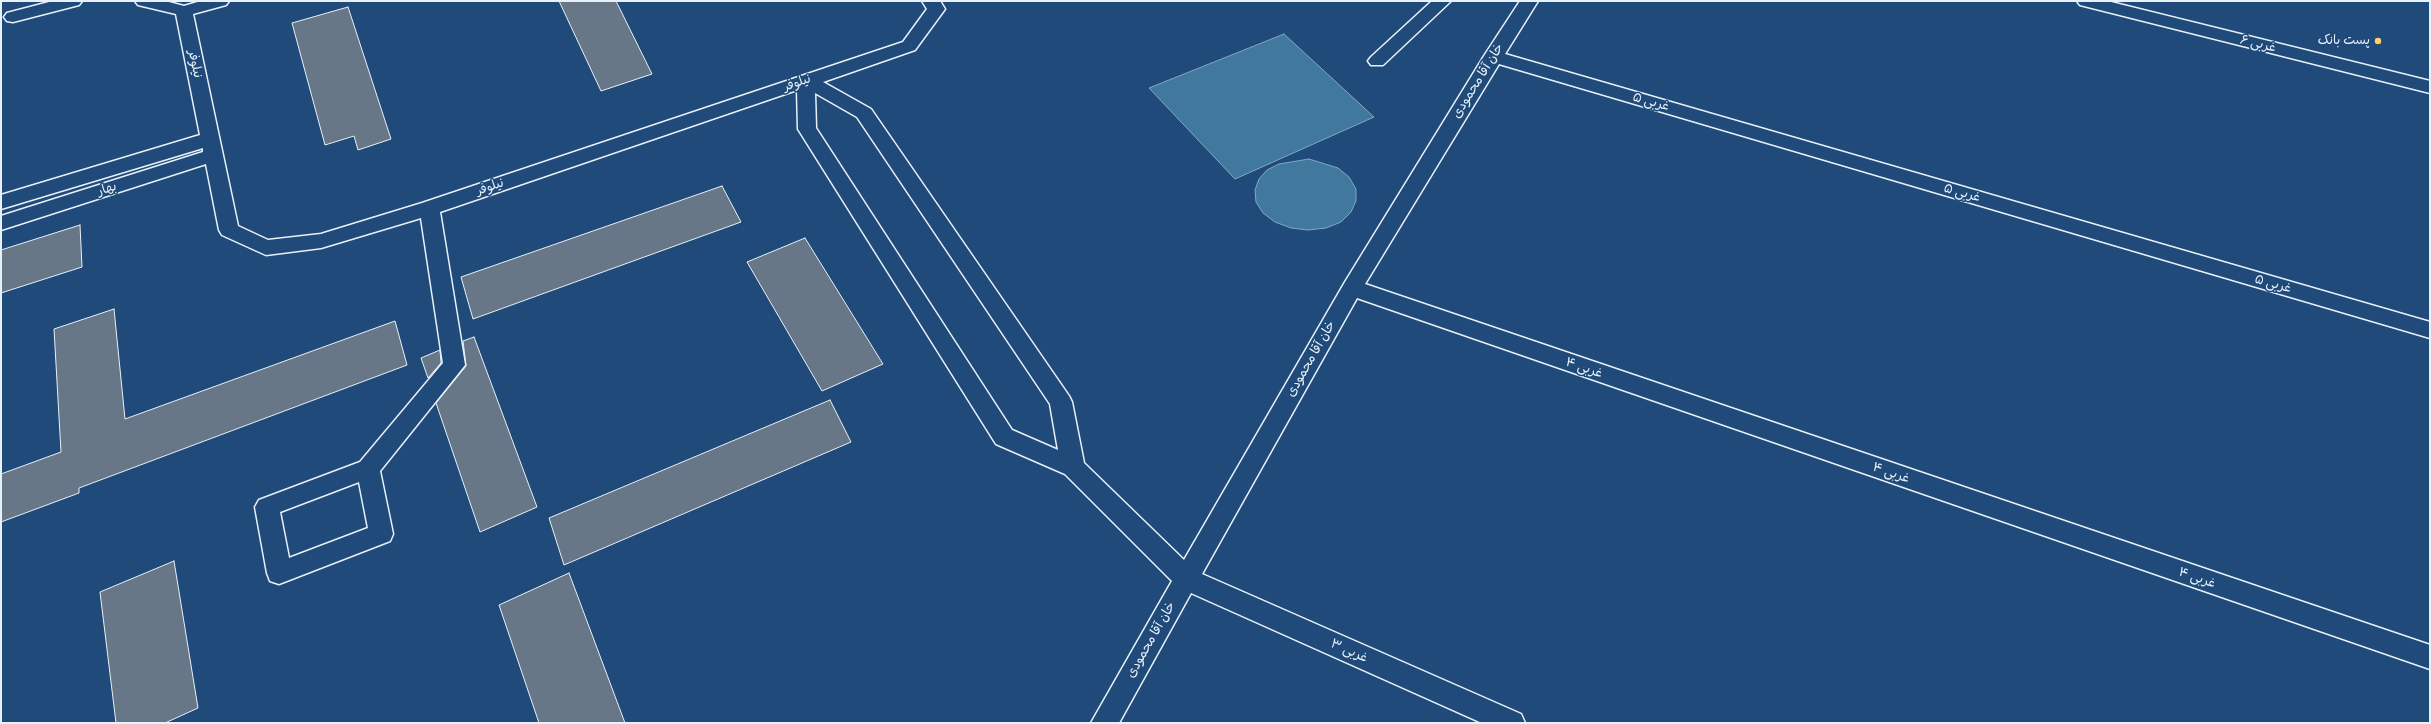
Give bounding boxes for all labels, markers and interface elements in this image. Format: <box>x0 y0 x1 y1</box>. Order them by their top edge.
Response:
street label: ۶ غربی <box>2238 32 2278 56</box>
place label: پست بانک <box>2318 33 2370 49</box>
marker: پست بانک <box>2373 36 2383 46</box>
street label: خان آقا محمودی <box>1449 41 1507 121</box>
street label: نیلوفر <box>184 49 206 79</box>
street label: نیلوفر <box>781 71 813 95</box>
street label: ۵ غربی <box>1631 89 1671 115</box>
street label: نیلوفر <box>474 175 506 199</box>
street label: بهار <box>95 179 119 199</box>
street label: ۵ غربی <box>1942 180 1982 206</box>
street label: ۵ غربی <box>2253 271 2293 297</box>
street label: خان آقا محمودی <box>1283 318 1339 400</box>
street label: ۴ غربی <box>1563 354 1605 382</box>
street label: ۴ غربی <box>1870 459 1912 487</box>
street label: ۴ غربی <box>2176 564 2218 592</box>
street label: خان آقا محمودی <box>1123 599 1179 681</box>
street label: ۳ غربی <box>1328 636 1370 666</box>

